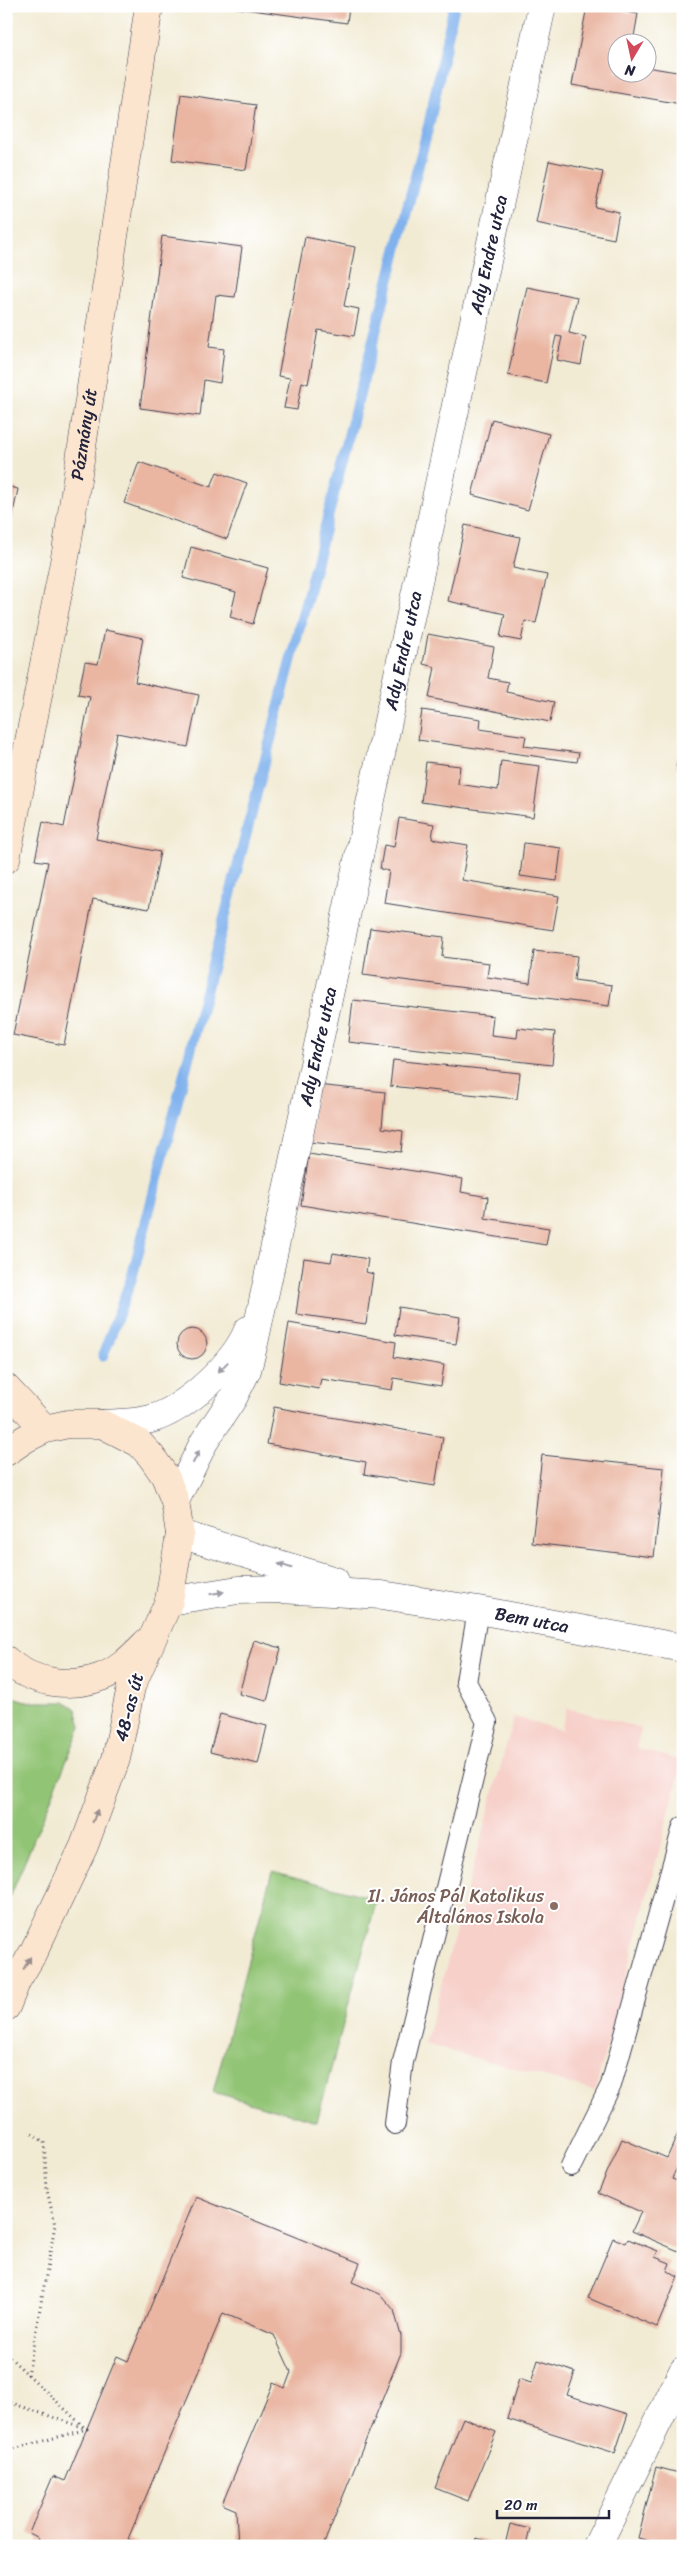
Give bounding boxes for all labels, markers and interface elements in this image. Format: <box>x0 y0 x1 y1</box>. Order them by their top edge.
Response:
north arrow <box>606 32 656 82</box>
text: N <box>623 57 638 84</box>
street label: Ady Endre utca <box>460 192 517 318</box>
street label: Pázmány út <box>61 386 107 482</box>
street label: Ady Endre utca <box>375 588 432 714</box>
street label: Ady Endre utca <box>289 984 346 1110</box>
one-way arrow <box>217 1360 229 1372</box>
one-way arrow <box>192 1450 200 1464</box>
one-way arrow <box>277 1562 292 1570</box>
one-way arrow <box>209 1589 225 1597</box>
street label: Bem utca <box>492 1597 572 1643</box>
street label: 48-as út <box>105 1669 153 1745</box>
one-way arrow <box>91 1808 99 1823</box>
place label: II. János Pál Katolikus Általános Iskola <box>367 1880 545 1933</box>
marker: II. János Pál Katolikus Általános Iskola <box>548 1900 560 1912</box>
one-way arrow <box>22 1957 31 1970</box>
scale bar <box>497 2487 609 2519</box>
text: 20 m <box>504 2492 538 2518</box>

